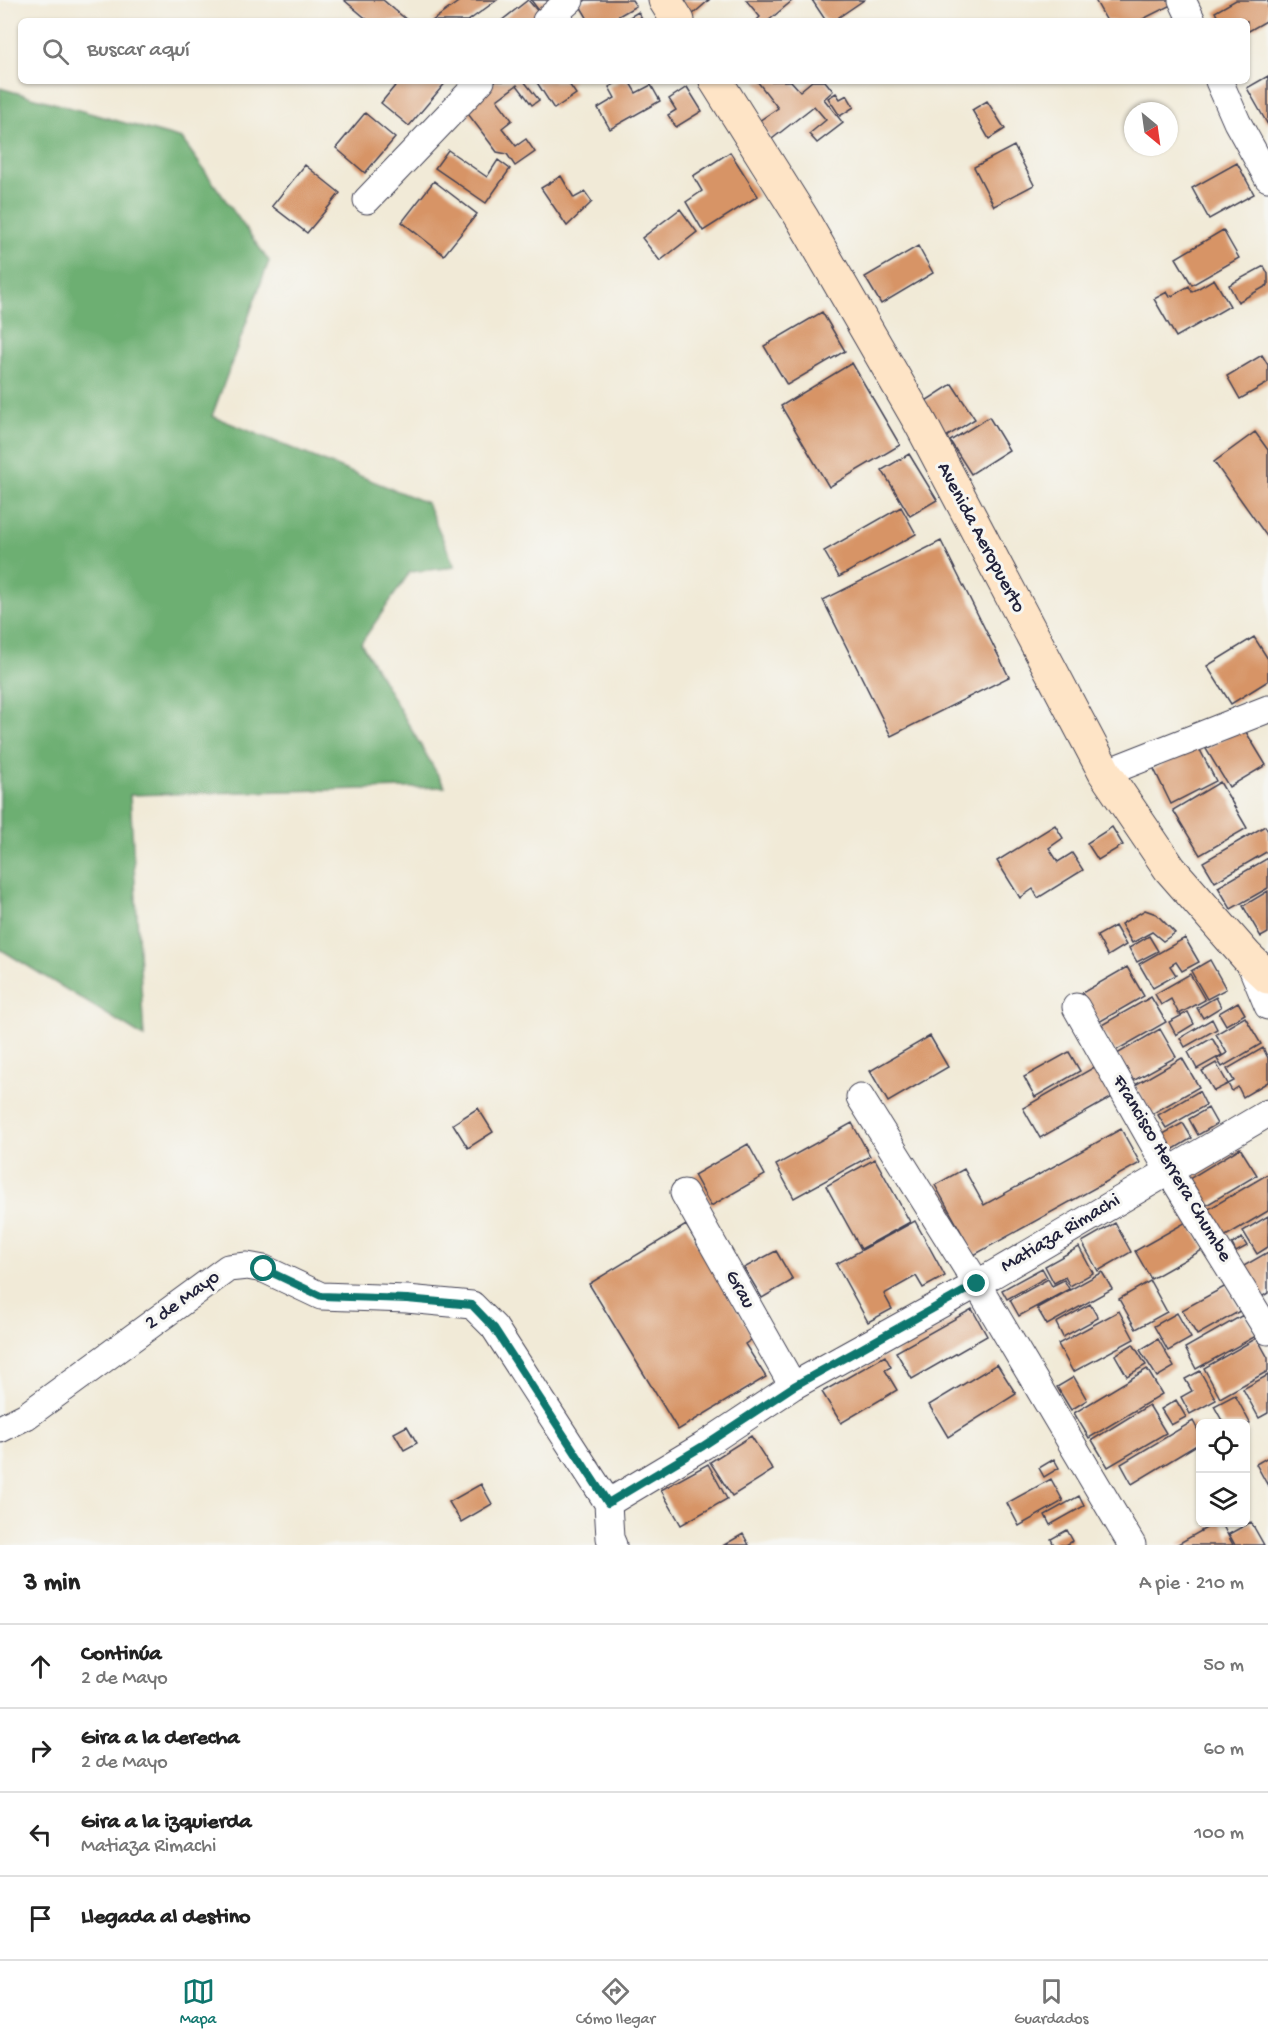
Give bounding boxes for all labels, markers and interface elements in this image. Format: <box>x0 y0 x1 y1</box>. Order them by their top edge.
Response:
search box <box>18 18 1250 84</box>
icon: search <box>39 35 72 68</box>
text: Buscar aquí <box>87 38 190 64</box>
north arrow <box>1124 102 1178 156</box>
street label: Avenida Aeropuerto <box>931 459 1029 617</box>
street label: Francisco Herrera Chumbe <box>1106 1071 1236 1267</box>
street label: Matiaza Rimachi <box>997 1189 1125 1279</box>
route start <box>250 1255 276 1281</box>
street label: 2 de Mayo <box>141 1266 225 1336</box>
street label: Grau <box>719 1267 759 1314</box>
route end <box>963 1270 989 1296</box>
map controls <box>1196 1419 1250 1527</box>
button: locate <box>1196 1419 1250 1473</box>
button: layers <box>1196 1473 1250 1527</box>
text: 3 min <box>24 1569 80 1600</box>
text: A pie · 210 m <box>1139 1573 1244 1596</box>
text: Continúa <box>81 1642 162 1668</box>
icon: ahead <box>24 1650 57 1683</box>
text: 50 m <box>1203 1655 1244 1678</box>
text: 2 de Mayo <box>81 1668 168 1691</box>
text: Gira a la derecha <box>81 1726 239 1752</box>
icon: right <box>24 1734 57 1767</box>
text: 60 m <box>1204 1739 1244 1762</box>
text: 2 de Mayo <box>81 1752 168 1775</box>
text: Gira a la izquierda <box>81 1810 252 1836</box>
icon: left <box>24 1818 57 1851</box>
text: 100 m <box>1194 1823 1244 1846</box>
text: Matiaza Rimachi <box>81 1836 216 1859</box>
icon: arrive <box>24 1902 57 1935</box>
text: Llegada al destino <box>81 1905 251 1931</box>
tab: Mapa <box>180 1975 216 2030</box>
tab: Cómo llegar <box>576 1975 655 2030</box>
tab: Guardados <box>1014 1975 1088 2030</box>

